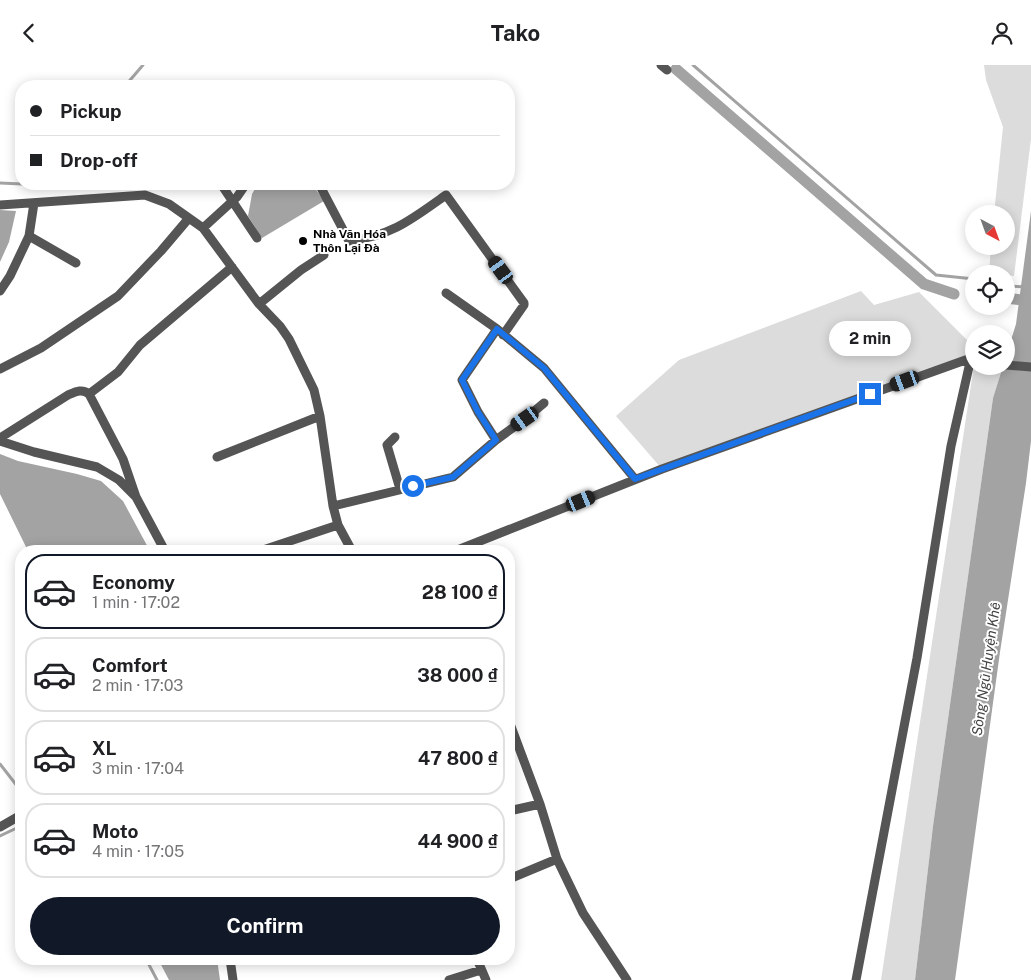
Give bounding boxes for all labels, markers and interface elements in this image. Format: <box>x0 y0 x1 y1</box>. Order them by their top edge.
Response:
icon: back <box>15 19 43 47</box>
icon: person <box>988 19 1016 47</box>
text: Tako <box>491 20 540 46</box>
text: Pickup <box>60 100 122 122</box>
text: Drop-off <box>60 149 137 171</box>
north arrow <box>965 205 1015 255</box>
map controls <box>965 205 1015 375</box>
place label: Nhà Văn Hóa Thôn Lại Đà <box>313 227 386 255</box>
marker: Nhà Văn Hóa Thôn Lại Đà <box>297 235 309 247</box>
car <box>486 253 515 287</box>
button: locate <box>965 265 1015 315</box>
callout: 2 min <box>829 321 911 357</box>
button: layers <box>965 325 1015 375</box>
text: 2 min <box>849 329 891 348</box>
car <box>888 369 921 393</box>
route end <box>859 383 881 405</box>
car <box>508 404 541 434</box>
route start <box>402 475 424 497</box>
car <box>564 488 597 514</box>
icon: car <box>32 569 77 614</box>
text: Economy <box>92 571 175 593</box>
text: 28 100 ₫ <box>422 581 498 603</box>
text: 1 min · 17:02 <box>92 593 180 612</box>
water label: Sông Ngũ Huyện Khê <box>969 601 1003 737</box>
icon: car <box>32 652 77 697</box>
text: Comfort <box>92 654 168 676</box>
text: 38 000 ₫ <box>417 664 498 686</box>
text: 2 min · 17:03 <box>92 676 183 695</box>
icon: car <box>32 735 77 780</box>
text: XL <box>92 737 117 759</box>
text: 47 800 ₫ <box>418 747 498 769</box>
text: 3 min · 17:04 <box>92 759 184 778</box>
icon: car <box>32 818 77 863</box>
text: Moto <box>92 820 138 842</box>
text: 44 900 ₫ <box>417 830 498 852</box>
text: 4 min · 17:05 <box>92 842 184 861</box>
button: Confirm <box>30 897 500 955</box>

